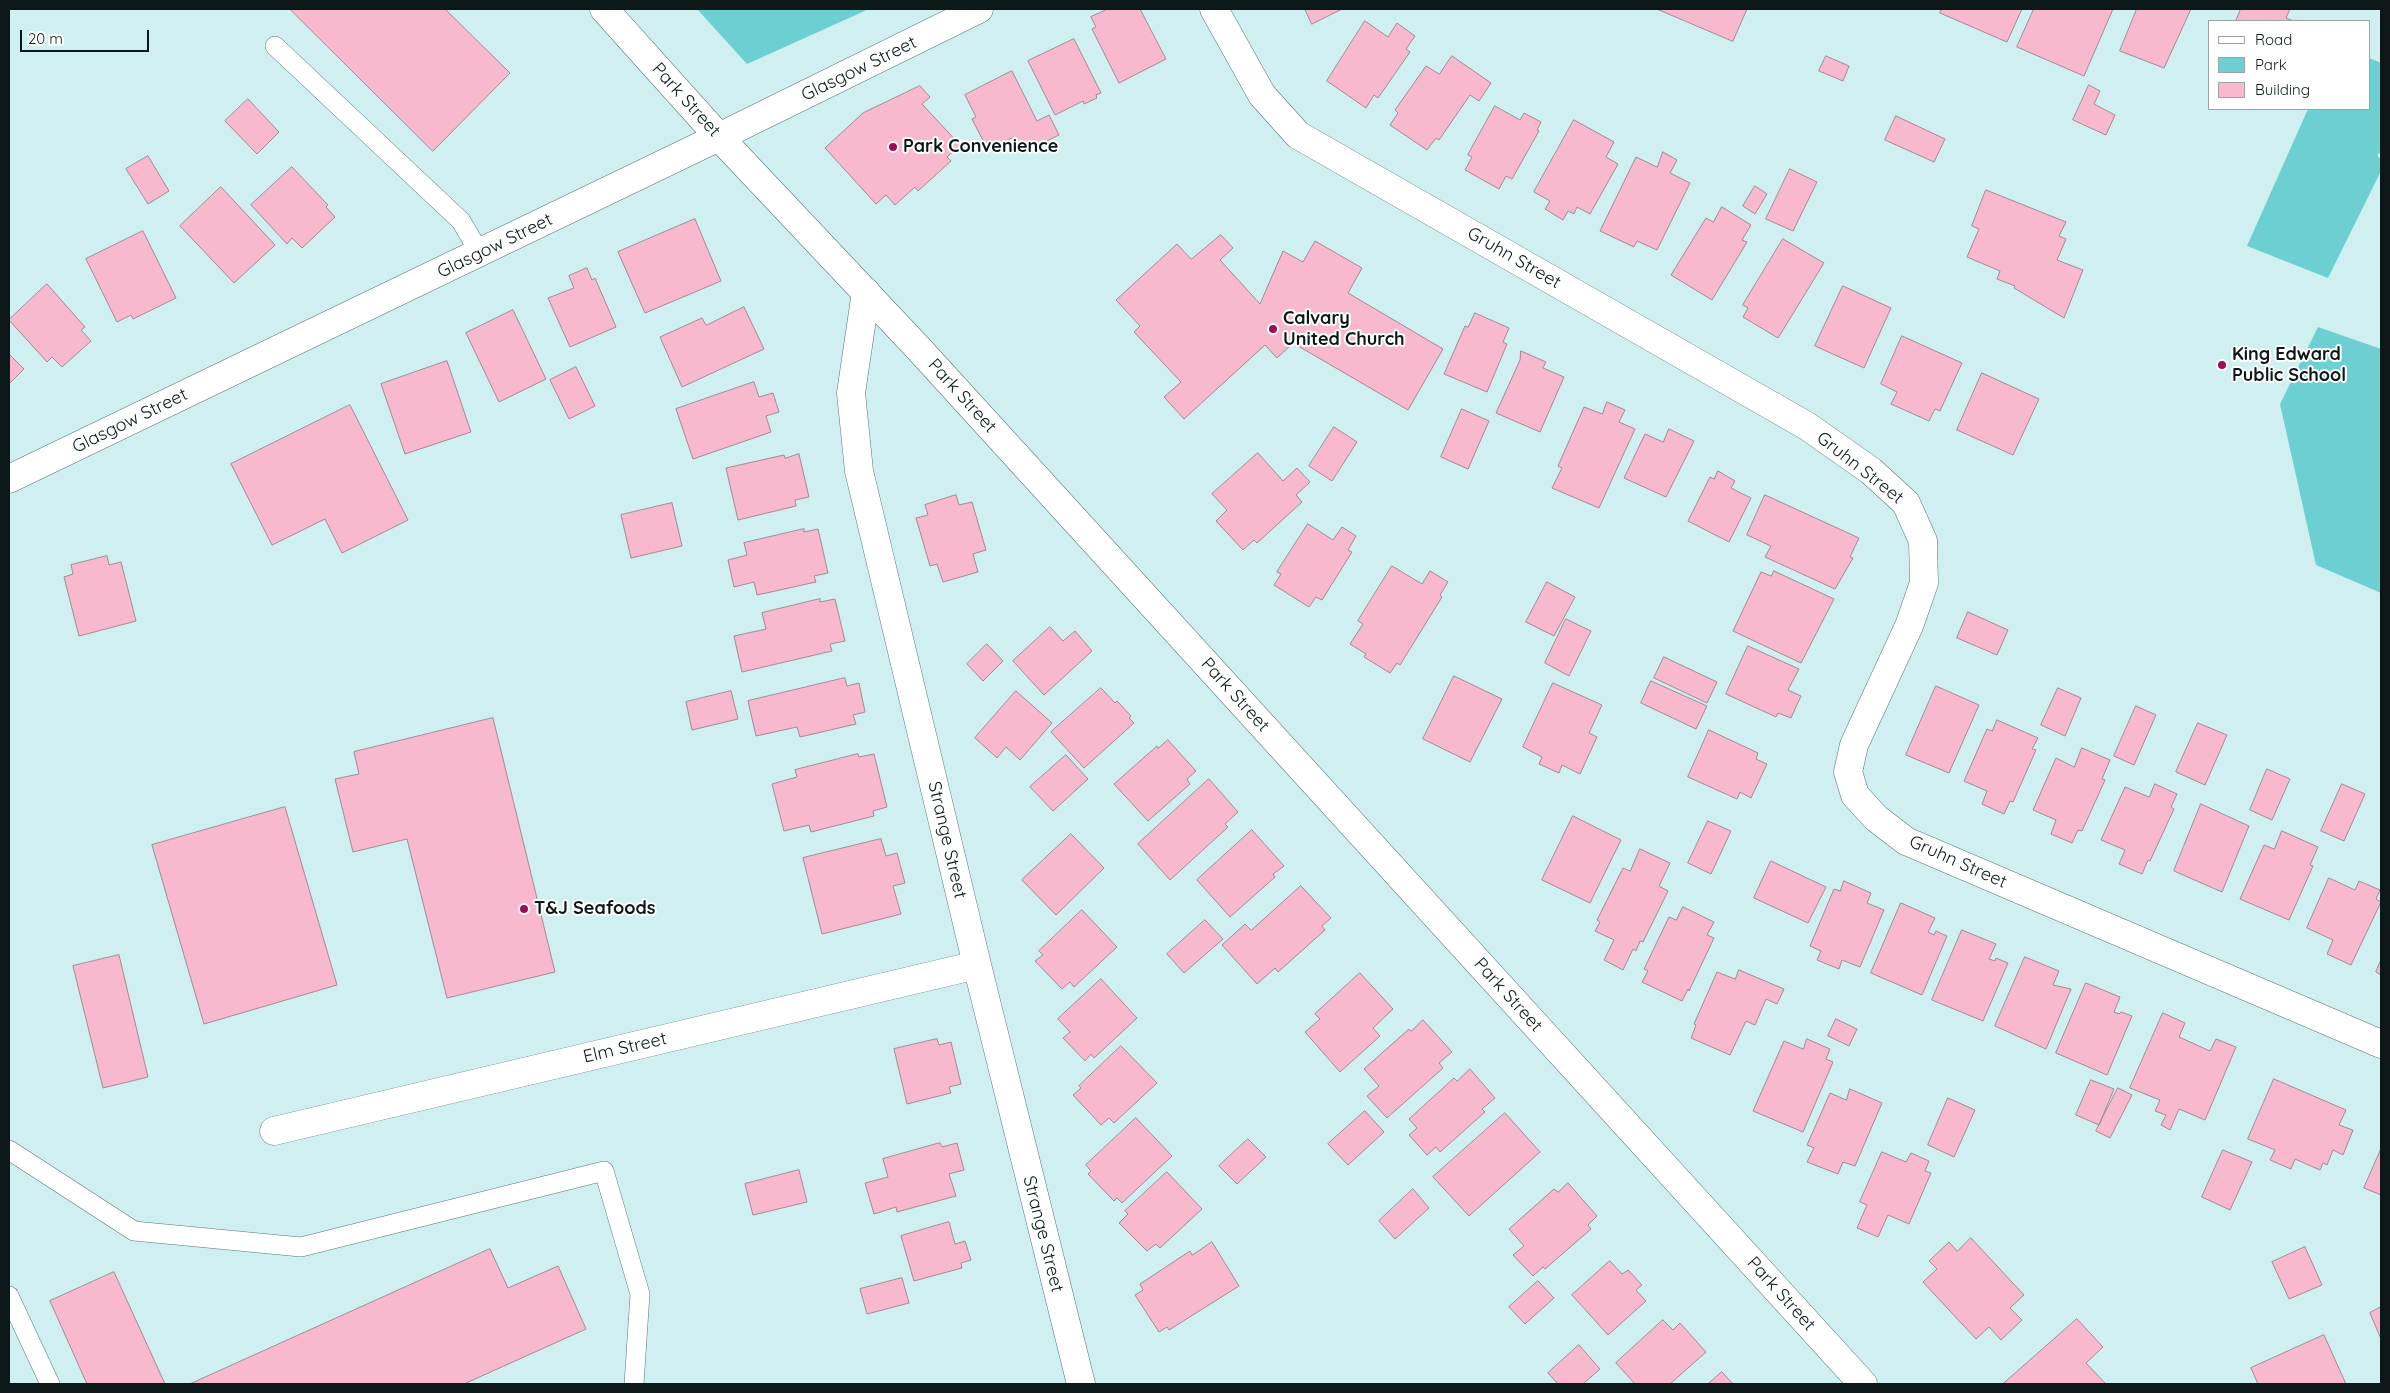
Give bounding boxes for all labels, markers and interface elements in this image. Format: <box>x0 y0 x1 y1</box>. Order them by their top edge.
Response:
scale bar <box>22 20 151 52</box>
legend <box>2208 20 2370 110</box>
text: 20 m <box>28 29 63 48</box>
text: Road <box>2255 30 2292 49</box>
street label: Glasgow Street <box>798 32 920 106</box>
text: Park <box>2255 55 2287 74</box>
street label: Park Street <box>647 59 725 141</box>
text: Building <box>2255 80 2310 99</box>
place label: Park Convenience <box>903 136 1058 158</box>
marker: Park Convenience <box>887 141 899 153</box>
street label: Glasgow Street <box>434 209 556 283</box>
street label: Gruhn Street <box>1463 223 1565 293</box>
place label: Calvary United Church <box>1283 308 1405 350</box>
marker: Calvary United Church <box>1267 323 1279 335</box>
place label: King Edward Public School <box>2232 344 2346 386</box>
street label: Park Street <box>923 355 1001 437</box>
marker: King Edward Public School <box>2216 359 2228 371</box>
street label: Glasgow Street <box>69 384 191 458</box>
street label: Gruhn Street <box>1812 427 1908 509</box>
street label: Park Street <box>1196 654 1274 736</box>
street label: Strange Street <box>923 779 971 901</box>
street label: Gruhn Street <box>1906 831 2010 893</box>
place label: T&J Seafoods <box>534 898 656 920</box>
marker: T&J Seafoods <box>518 903 530 915</box>
street label: Park Street <box>1469 954 1547 1036</box>
street label: Elm Street <box>581 1028 669 1068</box>
street label: Strange Street <box>1018 1173 1068 1295</box>
street label: Park Street <box>1742 1253 1820 1335</box>

